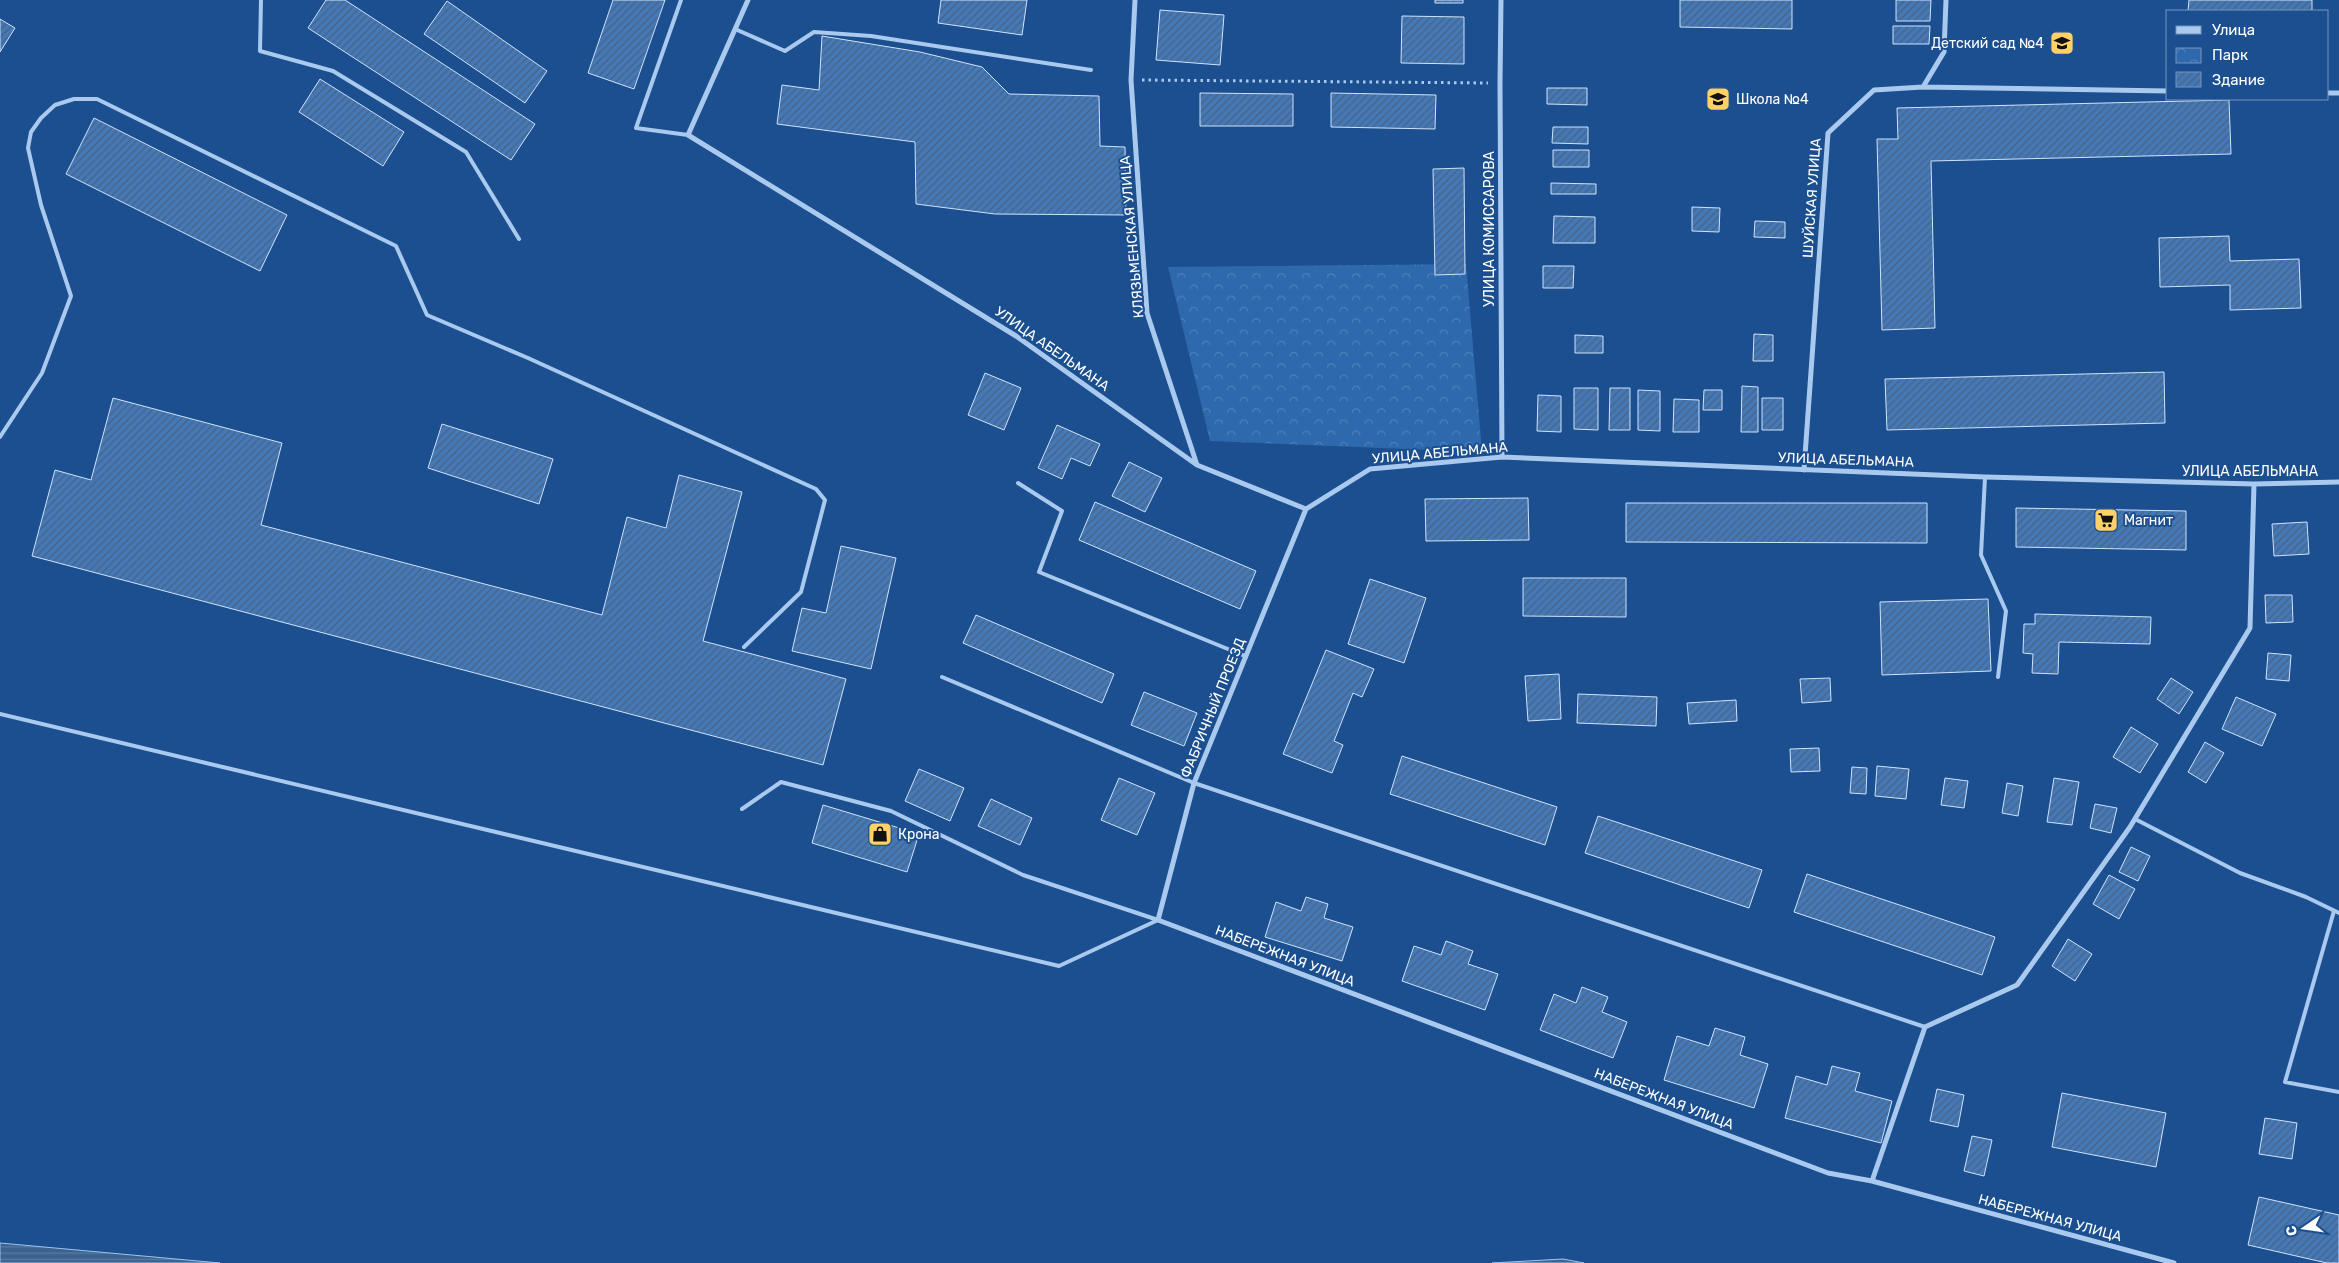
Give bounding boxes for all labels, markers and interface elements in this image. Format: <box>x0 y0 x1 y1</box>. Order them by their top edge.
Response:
legend <box>2166 10 2329 100</box>
text: Улица <box>2212 21 2255 39</box>
school or university icon: Детский сад №4 <box>2049 30 2075 56</box>
place label: Детский сад №4 <box>1931 35 2044 52</box>
text: Парк <box>2212 46 2248 64</box>
text: Здание <box>2212 71 2265 89</box>
school or university icon: Школа №4 <box>1705 86 1731 112</box>
place label: Школа №4 <box>1736 91 1809 108</box>
street label: ШУЙСКАЯ УЛИЦА <box>1798 137 1825 259</box>
street label: УЛИЦА КОМИССАРОВА <box>1481 150 1498 307</box>
street label: КЛЯЗЬМЕНСКАЯ УЛИЦА <box>1116 155 1148 319</box>
street label: УЛИЦА АБЕЛЬМАНА <box>991 303 1113 395</box>
street label: УЛИЦА АБЕЛЬМАНА <box>1371 439 1509 467</box>
street label: УЛИЦА АБЕЛЬМАНА <box>1778 449 1915 471</box>
street label: УЛИЦА АБЕЛЬМАНА <box>2182 463 2319 480</box>
supermarket icon: Магнит <box>2093 507 2119 533</box>
place label: Магнит <box>2124 512 2173 529</box>
street label: ФАБРИЧНЫЙ ПРОЕЗД <box>1176 635 1249 781</box>
shop icon: Крона <box>867 821 893 847</box>
place label: Крона <box>898 826 940 843</box>
street label: НАБЕРЕЖНАЯ УЛИЦА <box>1213 922 1358 991</box>
street label: НАБЕРЕЖНАЯ УЛИЦА <box>1592 1065 1737 1134</box>
street label: НАБЕРЕЖНАЯ УЛИЦА <box>1976 1191 2124 1246</box>
north arrow <box>2279 1203 2329 1253</box>
text: С <box>2282 1224 2301 1238</box>

